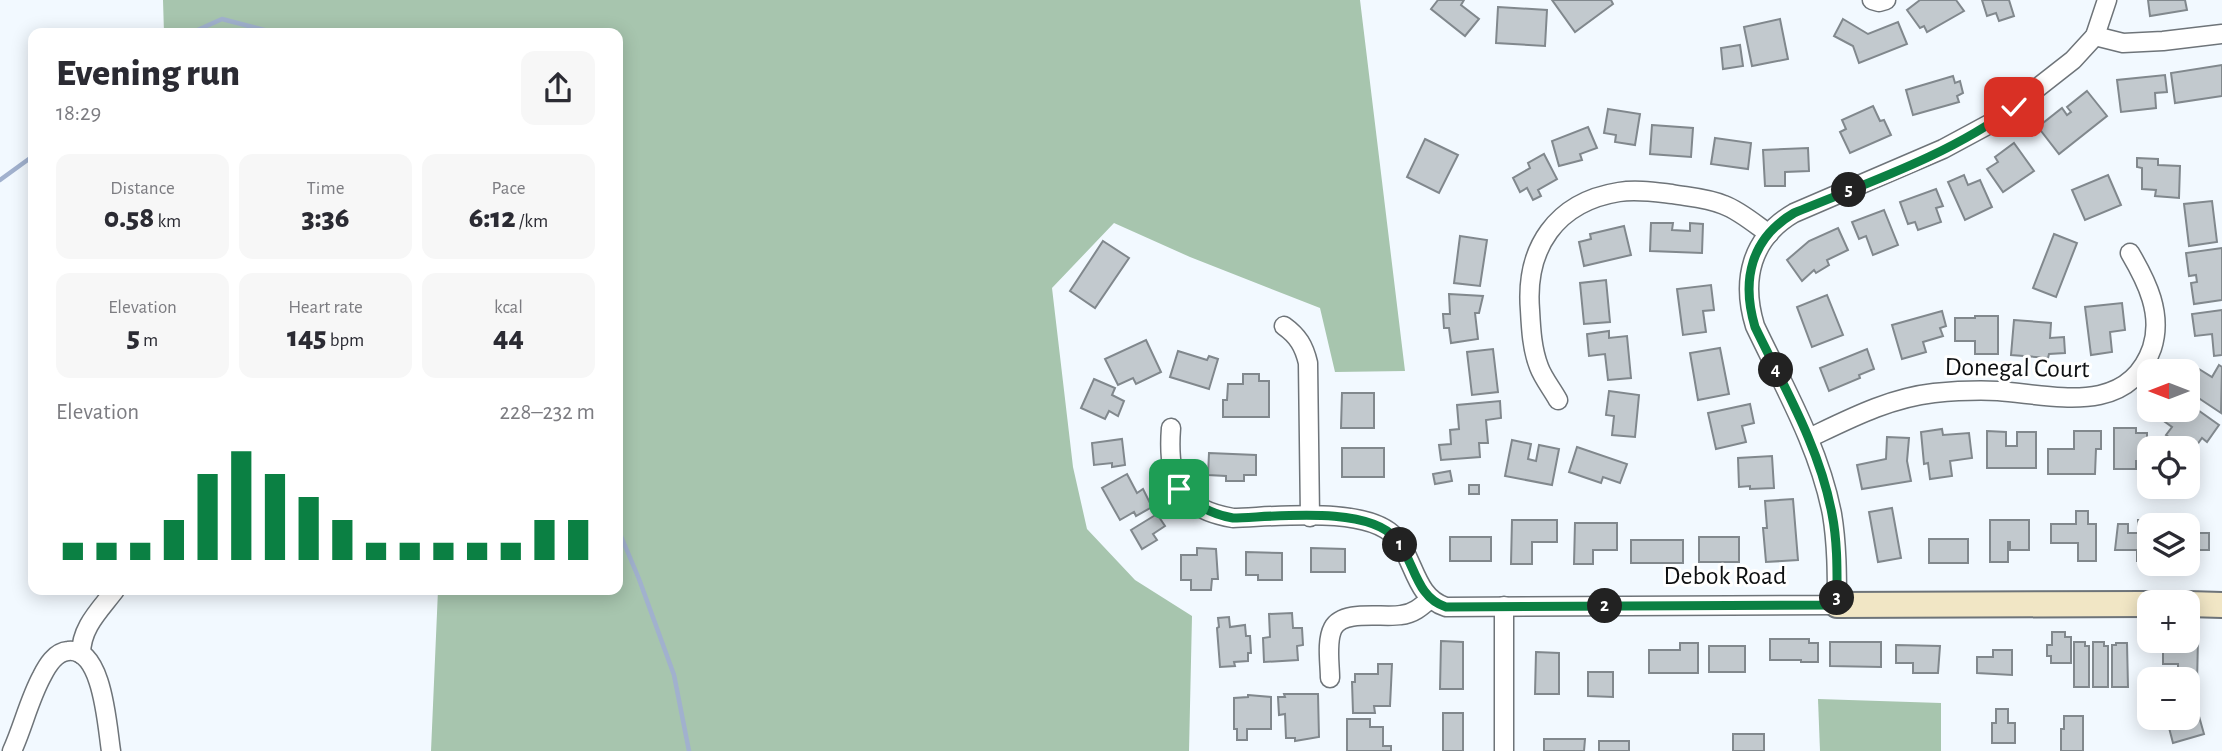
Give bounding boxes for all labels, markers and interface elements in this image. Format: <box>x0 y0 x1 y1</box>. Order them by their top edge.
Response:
button: share <box>521 51 595 125</box>
text: Evening run <box>56 55 240 93</box>
pin <box>1984 77 2044 137</box>
icon: check <box>1995 88 2033 126</box>
text: 18:29 <box>56 102 101 125</box>
pin: 5 <box>1832 172 1867 208</box>
text: Distance <box>110 179 175 198</box>
text: Time <box>307 179 344 198</box>
text: Pace <box>491 179 526 198</box>
text: 5 <box>1844 180 1853 199</box>
text: 0.58 <box>104 203 154 233</box>
text: 3:36 <box>302 203 349 233</box>
text: 6:12 <box>469 203 516 233</box>
text: km <box>154 212 181 231</box>
text: /km <box>516 212 548 231</box>
text: Elevation <box>108 298 177 317</box>
text: Heart rate <box>288 298 363 317</box>
text: kcal <box>494 298 523 317</box>
text: 5 <box>127 322 140 352</box>
text: 145 <box>287 322 327 352</box>
text: 44 <box>493 322 524 352</box>
text: m <box>140 331 158 350</box>
text: bpm <box>327 331 364 350</box>
pin: 4 <box>1758 352 1794 388</box>
street label: Donegal Court <box>1944 354 2090 382</box>
north arrow <box>2137 359 2200 422</box>
map controls <box>2137 359 2200 730</box>
text: 4 <box>1771 360 1780 379</box>
text: Elevation <box>56 401 139 424</box>
text: 228–232 m <box>500 401 595 424</box>
button: locate <box>2137 436 2200 499</box>
pin <box>1149 459 1209 519</box>
icon: arrive <box>1160 470 1198 508</box>
button: layers <box>2137 513 2200 576</box>
pin: 1 <box>1382 528 1418 562</box>
text: 1 <box>1396 535 1403 554</box>
street label: Debok Road <box>1664 563 1786 589</box>
pin: 3 <box>1820 580 1854 616</box>
pin: 2 <box>1588 588 1622 624</box>
text: 3 <box>1832 588 1841 607</box>
button: + <box>2137 590 2200 653</box>
text: 2 <box>1600 596 1609 615</box>
button: − <box>2137 667 2200 730</box>

